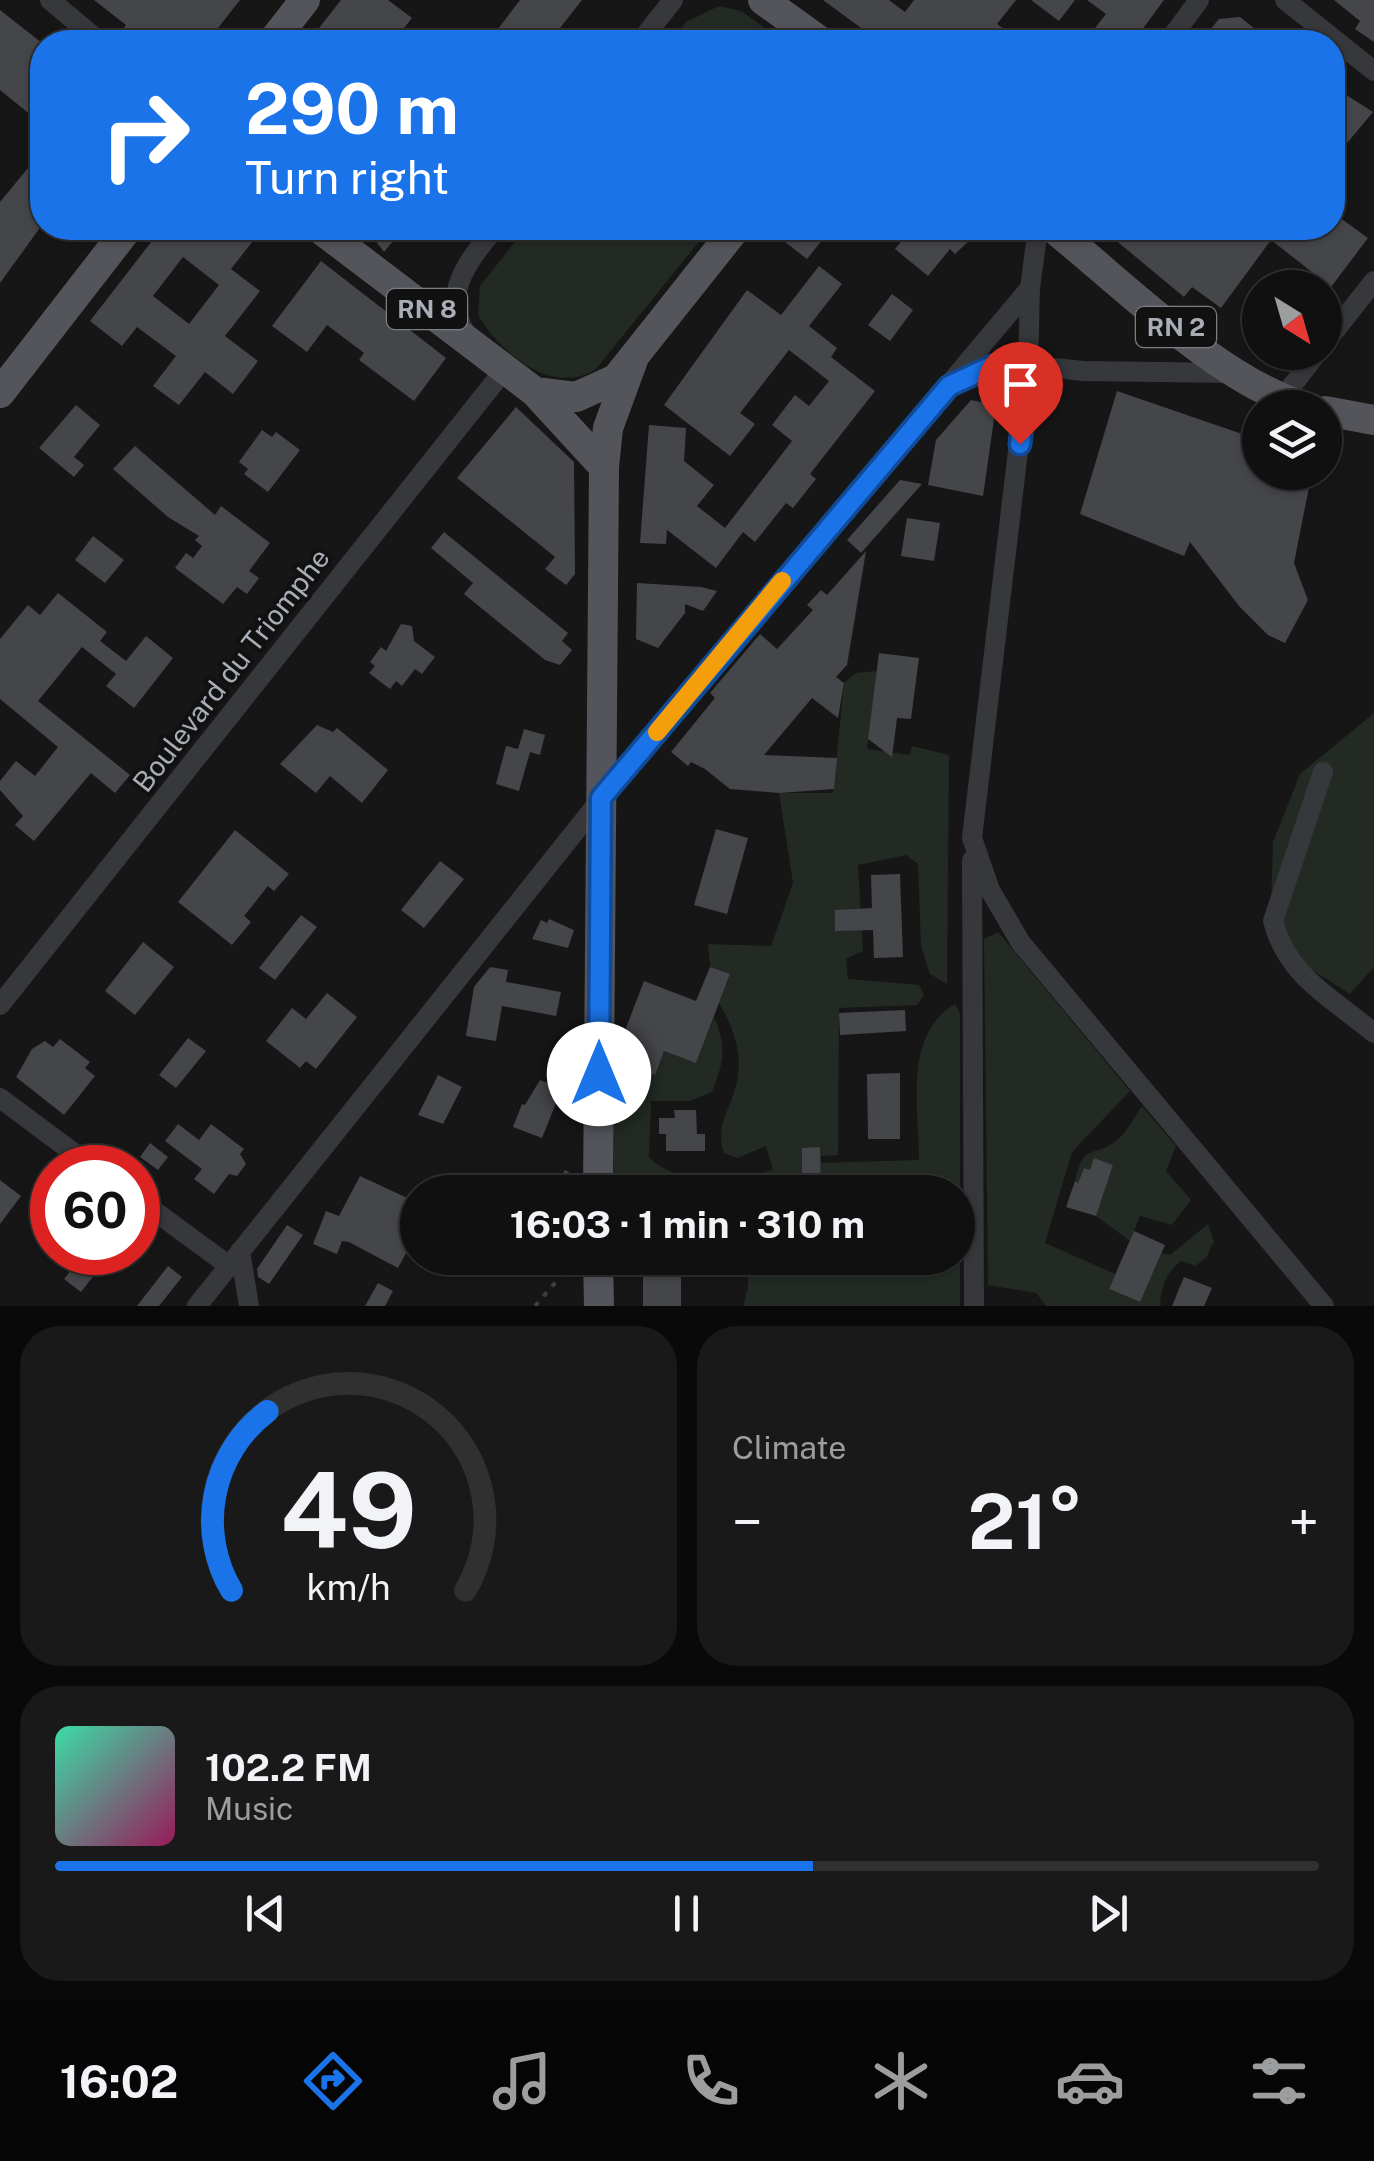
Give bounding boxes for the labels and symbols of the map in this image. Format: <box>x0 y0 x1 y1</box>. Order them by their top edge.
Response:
north arrow <box>1242 270 1342 370</box>
road number: RN 8 <box>387 289 467 329</box>
road number: RN 2 <box>1136 307 1216 347</box>
pin <box>978 342 1063 445</box>
street label: Boulevard du Triomphe <box>125 541 336 798</box>
position arrow <box>547 1022 651 1126</box>
speed limit sign: 60 <box>30 1145 160 1275</box>

